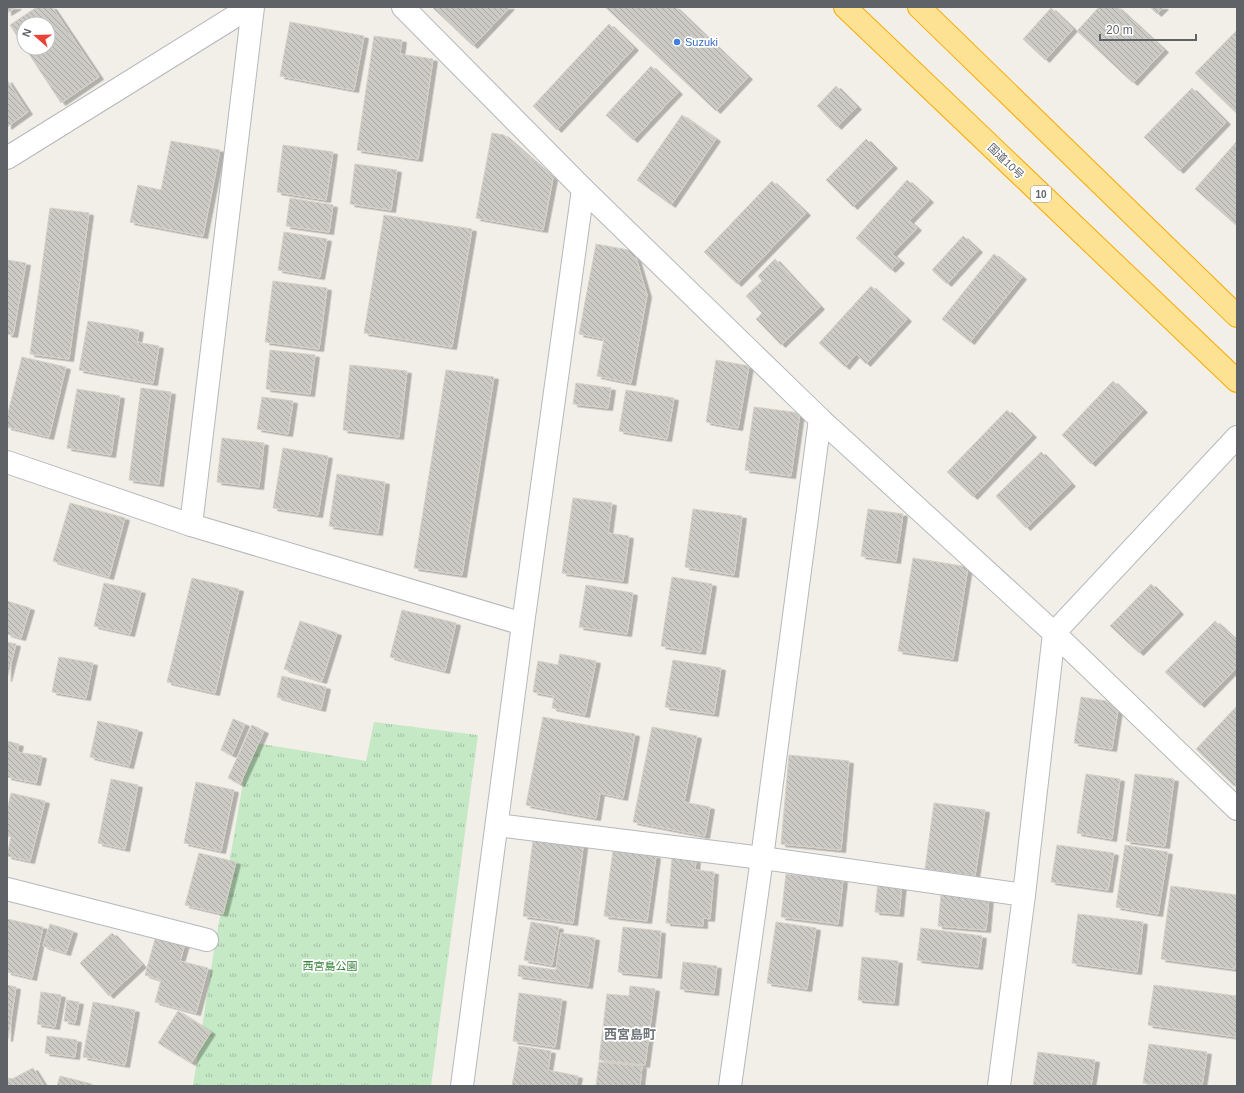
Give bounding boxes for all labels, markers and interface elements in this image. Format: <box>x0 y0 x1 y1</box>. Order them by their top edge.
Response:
north arrow <box>16 16 56 56</box>
scale bar <box>1100 16 1196 42</box>
text: 20 m <box>1106 23 1133 37</box>
text: N <box>20 27 34 38</box>
place label: Suzuki <box>685 36 718 48</box>
marker: Suzuki <box>672 37 682 47</box>
street label: 国道10号 <box>986 141 1026 181</box>
road number: 10 <box>1031 186 1051 202</box>
park label: 西宮島公園 <box>303 960 358 972</box>
district label: 西宮島町 <box>604 1027 656 1042</box>

